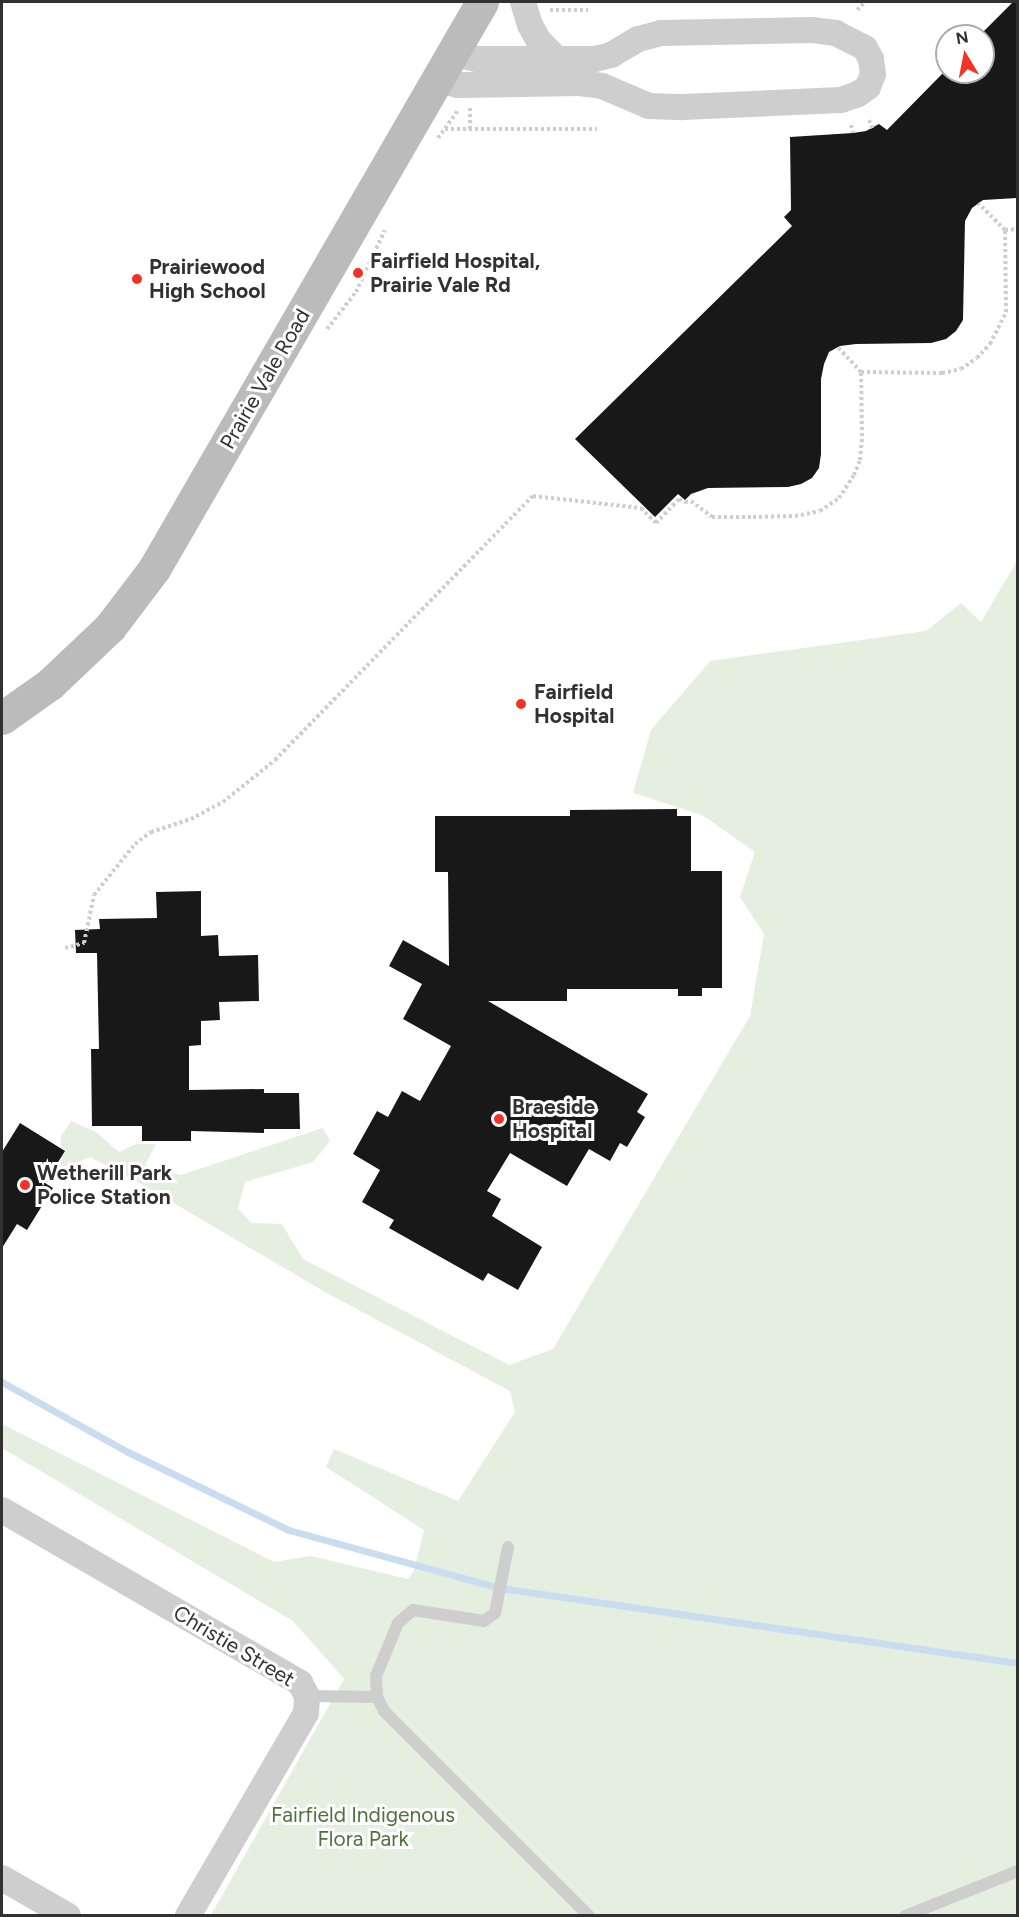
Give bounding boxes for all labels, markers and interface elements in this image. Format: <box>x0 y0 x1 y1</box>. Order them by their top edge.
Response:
north arrow <box>935 24 995 84</box>
text: N <box>954 27 970 48</box>
place label: Fairfield Hospital, Prairie Vale Rd <box>370 248 540 298</box>
place label: Prairiewood High School <box>149 254 266 304</box>
marker: Fairfield Hospital, Prairie Vale Rd <box>351 266 365 280</box>
marker: Prairiewood High School <box>130 272 144 286</box>
street label: Prairie Vale Road <box>215 305 315 453</box>
place label: Fairfield Hospital <box>534 679 614 729</box>
marker: Fairfield Hospital <box>512 695 530 713</box>
place label: Braeside Hospital <box>512 1094 595 1144</box>
marker: Braeside Hospital <box>490 1110 508 1128</box>
place label: Wetherill Park Police Station <box>37 1160 172 1210</box>
marker: Wetherill Park Police Station <box>18 1178 32 1192</box>
street label: Christie Street <box>169 1600 299 1692</box>
park label: Fairfield Indigenous Flora Park <box>271 1802 455 1852</box>

